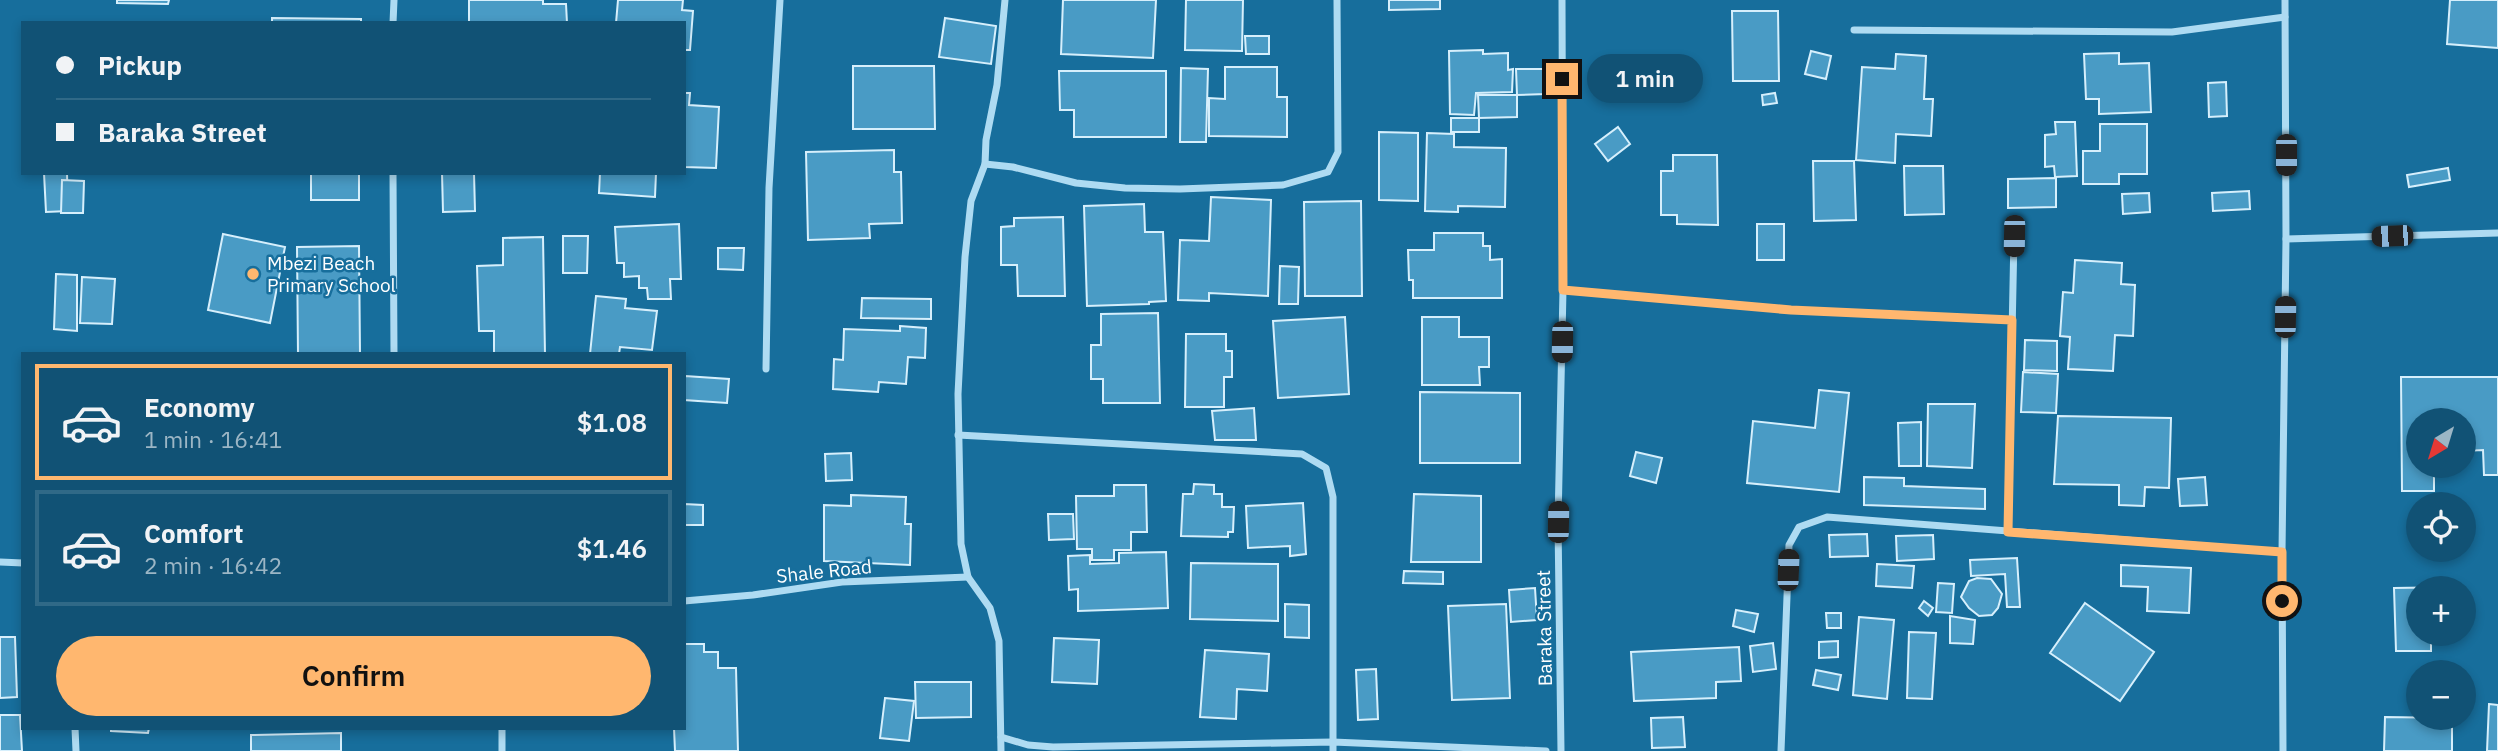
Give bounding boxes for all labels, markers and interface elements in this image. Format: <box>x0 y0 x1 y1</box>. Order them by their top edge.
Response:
text: Pickup <box>98 48 182 82</box>
callout: 1 min <box>1586 55 1702 104</box>
route end <box>1546 63 1578 95</box>
text: 1 min <box>1615 63 1675 93</box>
text: Baraka Street <box>98 115 267 149</box>
car <box>2276 134 2297 176</box>
car <box>2004 215 2025 257</box>
car <box>2371 225 2414 247</box>
place label: Mbezi Beach Primary School <box>267 251 396 297</box>
marker: Mbezi Beach Primary School <box>245 266 261 282</box>
car <box>2275 296 2296 338</box>
car <box>1552 321 1573 363</box>
text: Economy <box>144 390 255 424</box>
icon: car <box>60 391 123 454</box>
text: $1.08 <box>577 405 647 439</box>
north arrow <box>2406 408 2476 478</box>
map controls <box>2406 408 2476 730</box>
text: 1 min · 16:41 <box>144 424 282 454</box>
button: locate <box>2406 492 2476 562</box>
car <box>1548 501 1569 543</box>
text: Comfort <box>144 516 243 550</box>
icon: car <box>60 517 123 580</box>
text: $1.46 <box>577 531 647 565</box>
car <box>1777 549 1800 591</box>
text: 2 min · 16:42 <box>144 550 282 580</box>
street label: Shale Road <box>775 554 873 588</box>
street label: Baraka Street <box>1531 570 1557 686</box>
button: + <box>2406 576 2476 646</box>
route start <box>2266 585 2298 617</box>
button: Confirm <box>56 636 651 716</box>
button: − <box>2406 660 2476 730</box>

